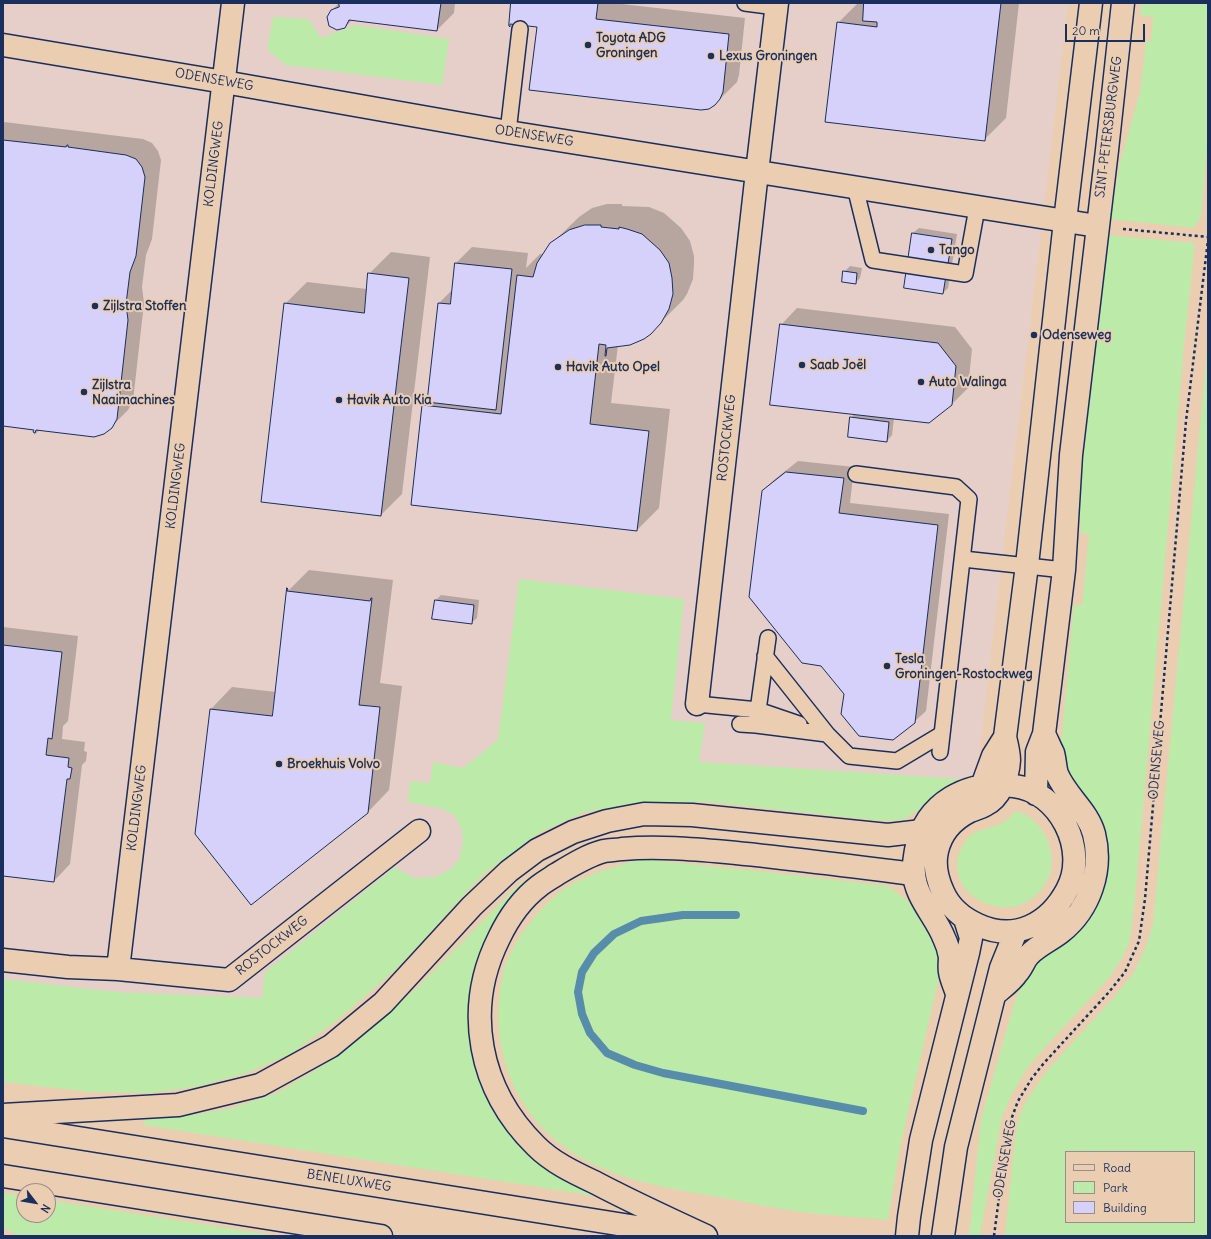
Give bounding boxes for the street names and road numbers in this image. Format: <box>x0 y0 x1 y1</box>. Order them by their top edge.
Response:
street label: SINT-PETERSBURGWEG <box>1093 55 1125 199</box>
street label: ODENSEWEG <box>174 65 254 95</box>
street label: KOLDINGWEG <box>201 120 227 208</box>
street label: ODENSEWEG <box>494 122 574 150</box>
street label: ROSTOCKWEG <box>715 394 739 482</box>
street label: KOLDINGWEG <box>163 442 189 530</box>
street label: ODENSEWEG <box>1146 720 1168 800</box>
street label: KOLDINGWEG <box>124 764 150 852</box>
street label: ROSTOCKWEG <box>233 913 311 979</box>
street label: ODENSEWEG <box>990 1119 1020 1199</box>
street label: BENELUXWEG <box>306 1167 392 1195</box>

